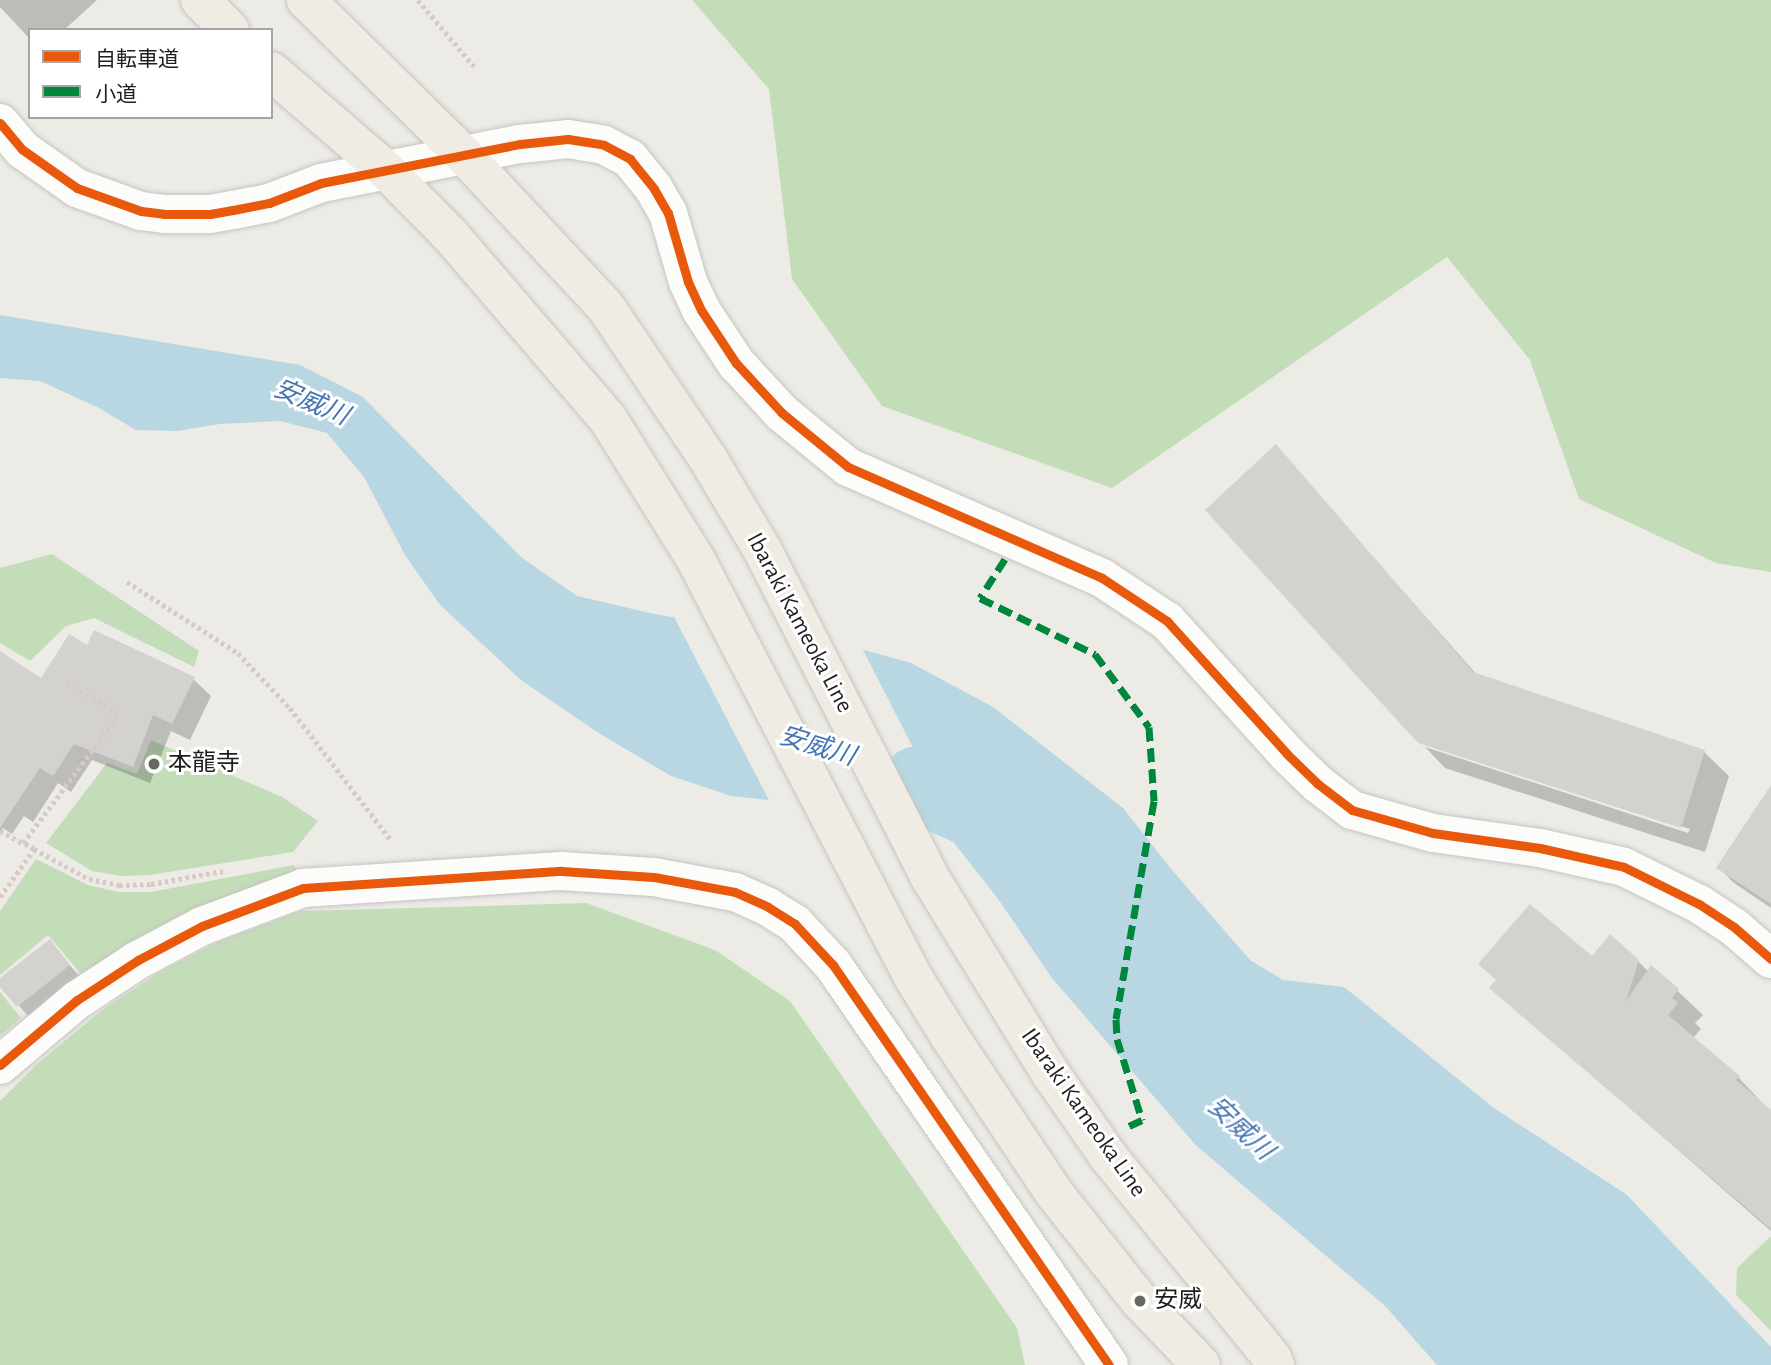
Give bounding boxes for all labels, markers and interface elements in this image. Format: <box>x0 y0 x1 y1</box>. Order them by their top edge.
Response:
legend <box>28 28 273 119</box>
text: 自転車道 <box>95 49 179 70</box>
text: 小道 <box>95 84 137 105</box>
water label: 安威川 <box>269 373 353 433</box>
street label: Ibaraki Kameoka Line <box>739 528 859 718</box>
water label: 安威川 <box>775 721 859 773</box>
place label: 本龍寺 <box>168 750 240 778</box>
marker: 本龍寺 <box>146 756 162 772</box>
street label: Ibaraki Kameoka Line <box>1014 1023 1152 1203</box>
water label: 安威川 <box>1201 1091 1279 1167</box>
place label: 安威 <box>1154 1287 1202 1315</box>
marker: 安威 <box>1132 1293 1148 1309</box>

